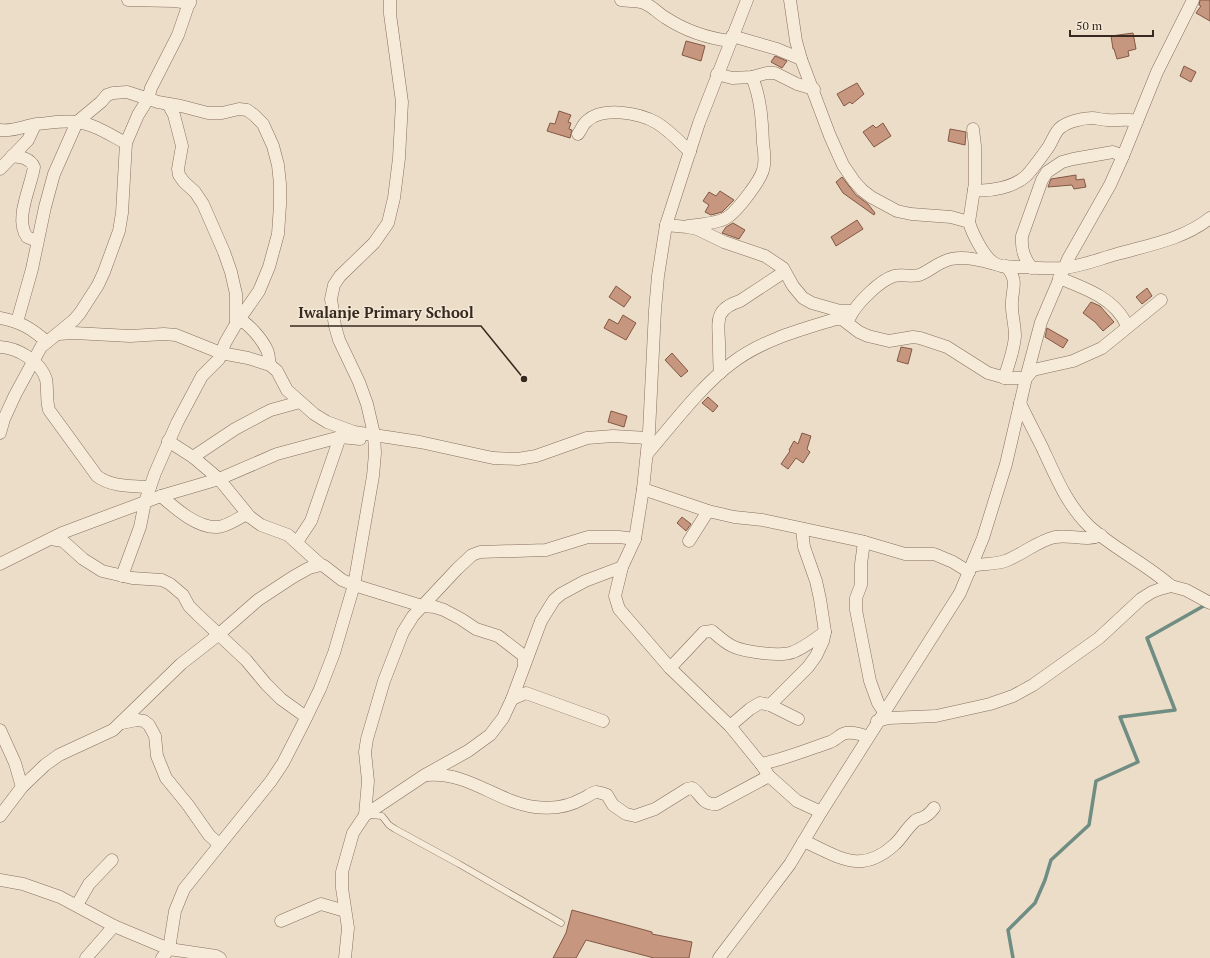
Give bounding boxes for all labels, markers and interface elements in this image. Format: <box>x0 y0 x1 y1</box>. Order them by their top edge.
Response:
scale bar <box>1070 12 1153 38</box>
text: 50 m <box>1076 18 1103 33</box>
callout: Iwalanje Primary School <box>290 299 481 326</box>
text: Iwalanje Primary School <box>298 302 474 322</box>

